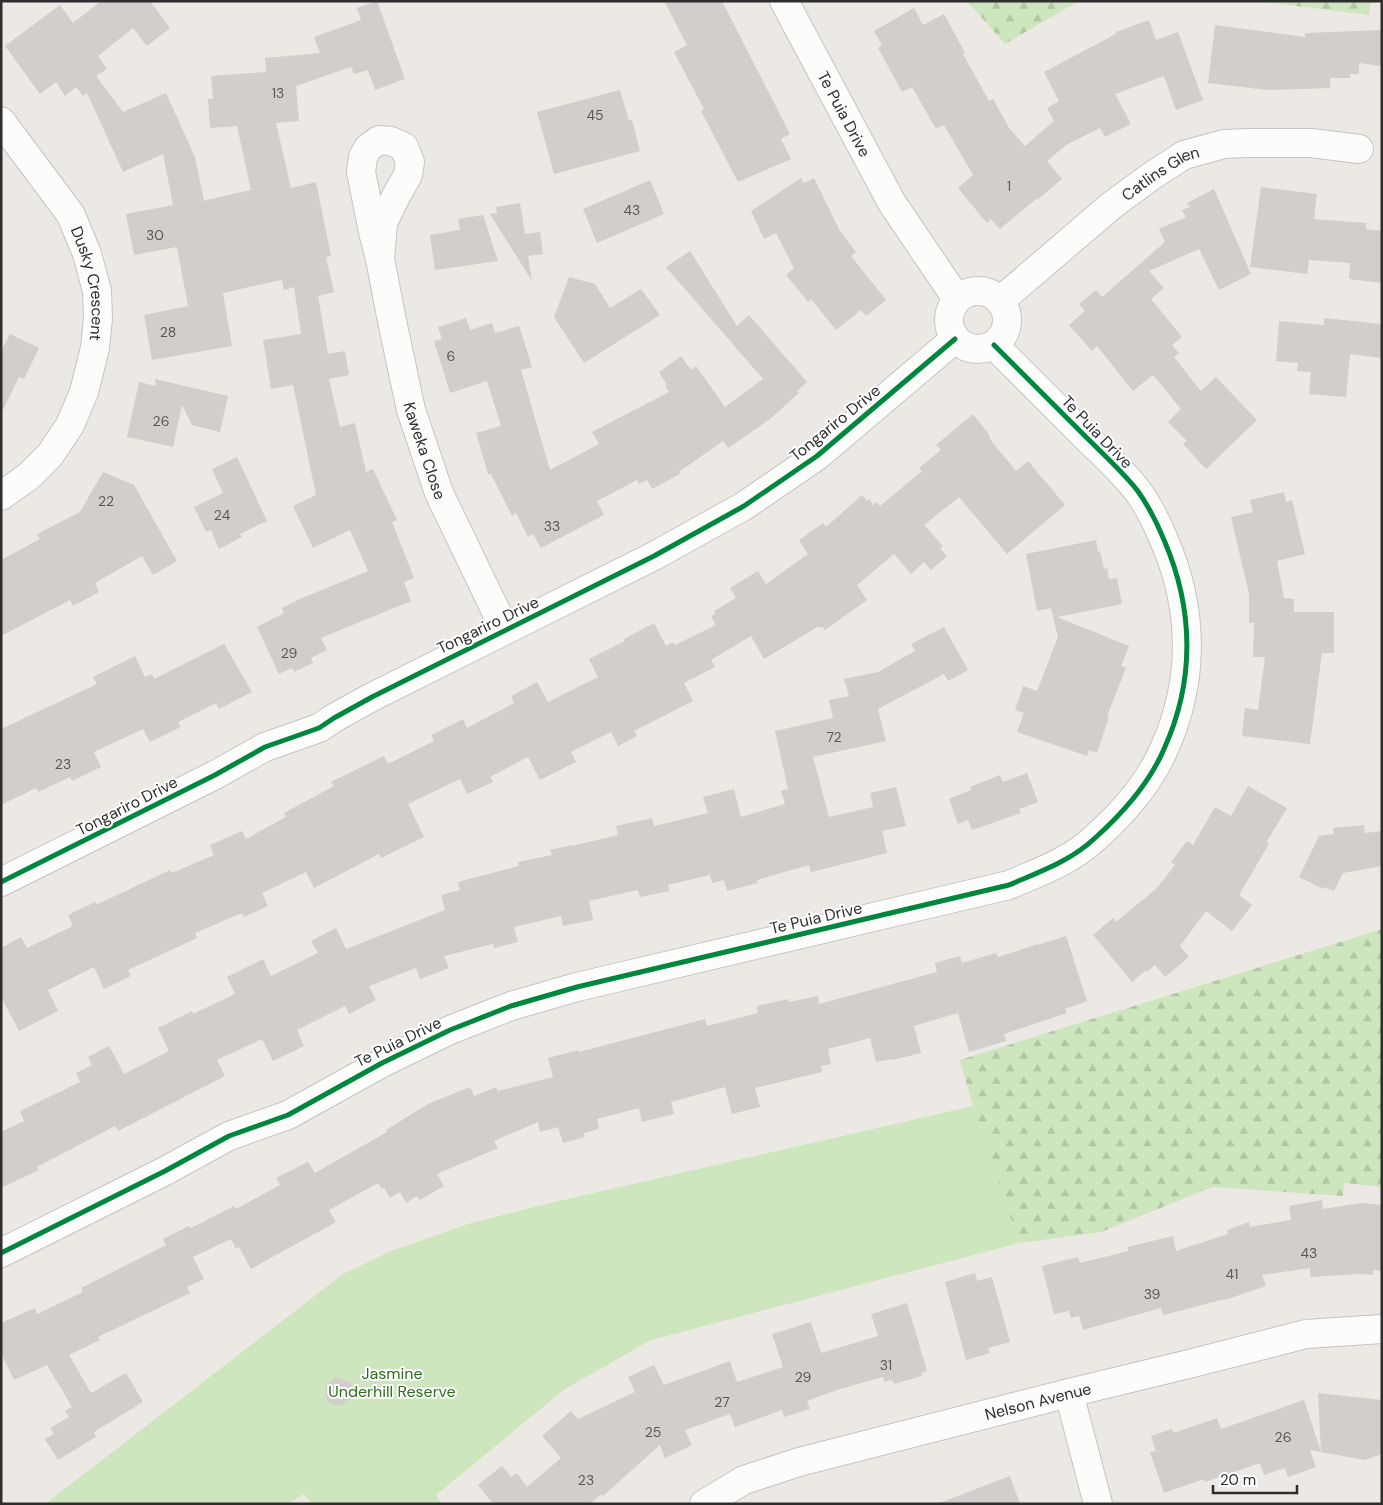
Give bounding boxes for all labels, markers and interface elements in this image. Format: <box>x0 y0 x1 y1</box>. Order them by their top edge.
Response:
street label: Te Puia Drive <box>813 67 876 160</box>
house number: 13 <box>272 84 284 102</box>
house number: 45 <box>586 106 604 124</box>
street label: Catlins Glen <box>1117 141 1202 205</box>
house number: 1 <box>1007 177 1011 195</box>
house number: 43 <box>624 201 640 219</box>
street label: Dusky Crescent <box>66 223 109 342</box>
house number: 30 <box>146 226 164 244</box>
house number: 28 <box>160 323 176 341</box>
house number: 6 <box>447 347 455 365</box>
street label: Tongariro Drive <box>785 380 885 466</box>
street label: Te Puia Drive <box>1057 391 1137 473</box>
street label: Kaweka Close <box>399 400 451 503</box>
house number: 26 <box>153 412 169 430</box>
house number: 22 <box>98 492 114 510</box>
house number: 24 <box>214 506 231 524</box>
house number: 33 <box>544 517 560 535</box>
street label: Tongariro Drive <box>434 591 542 659</box>
house number: 29 <box>281 644 298 662</box>
house number: 72 <box>826 728 842 746</box>
house number: 23 <box>55 755 71 773</box>
street label: Tongariro Drive <box>73 771 181 841</box>
street label: Te Puia Drive <box>768 897 864 939</box>
street label: Te Puia Drive <box>351 1012 445 1072</box>
house number: 43 <box>1301 1244 1317 1262</box>
house number: 41 <box>1226 1265 1238 1283</box>
house number: 39 <box>1144 1285 1161 1303</box>
house number: 31 <box>880 1356 892 1374</box>
park label: Jasmine Underhill Reserve <box>328 1363 456 1402</box>
house number: 29 <box>795 1368 812 1386</box>
street label: Nelson Avenue <box>982 1378 1093 1425</box>
house number: 27 <box>714 1393 730 1411</box>
house number: 25 <box>645 1423 661 1441</box>
house number: 26 <box>1275 1428 1291 1446</box>
scale bar <box>1213 1462 1297 1494</box>
text: 20 m <box>1220 1470 1256 1490</box>
house number: 23 <box>578 1471 594 1489</box>

